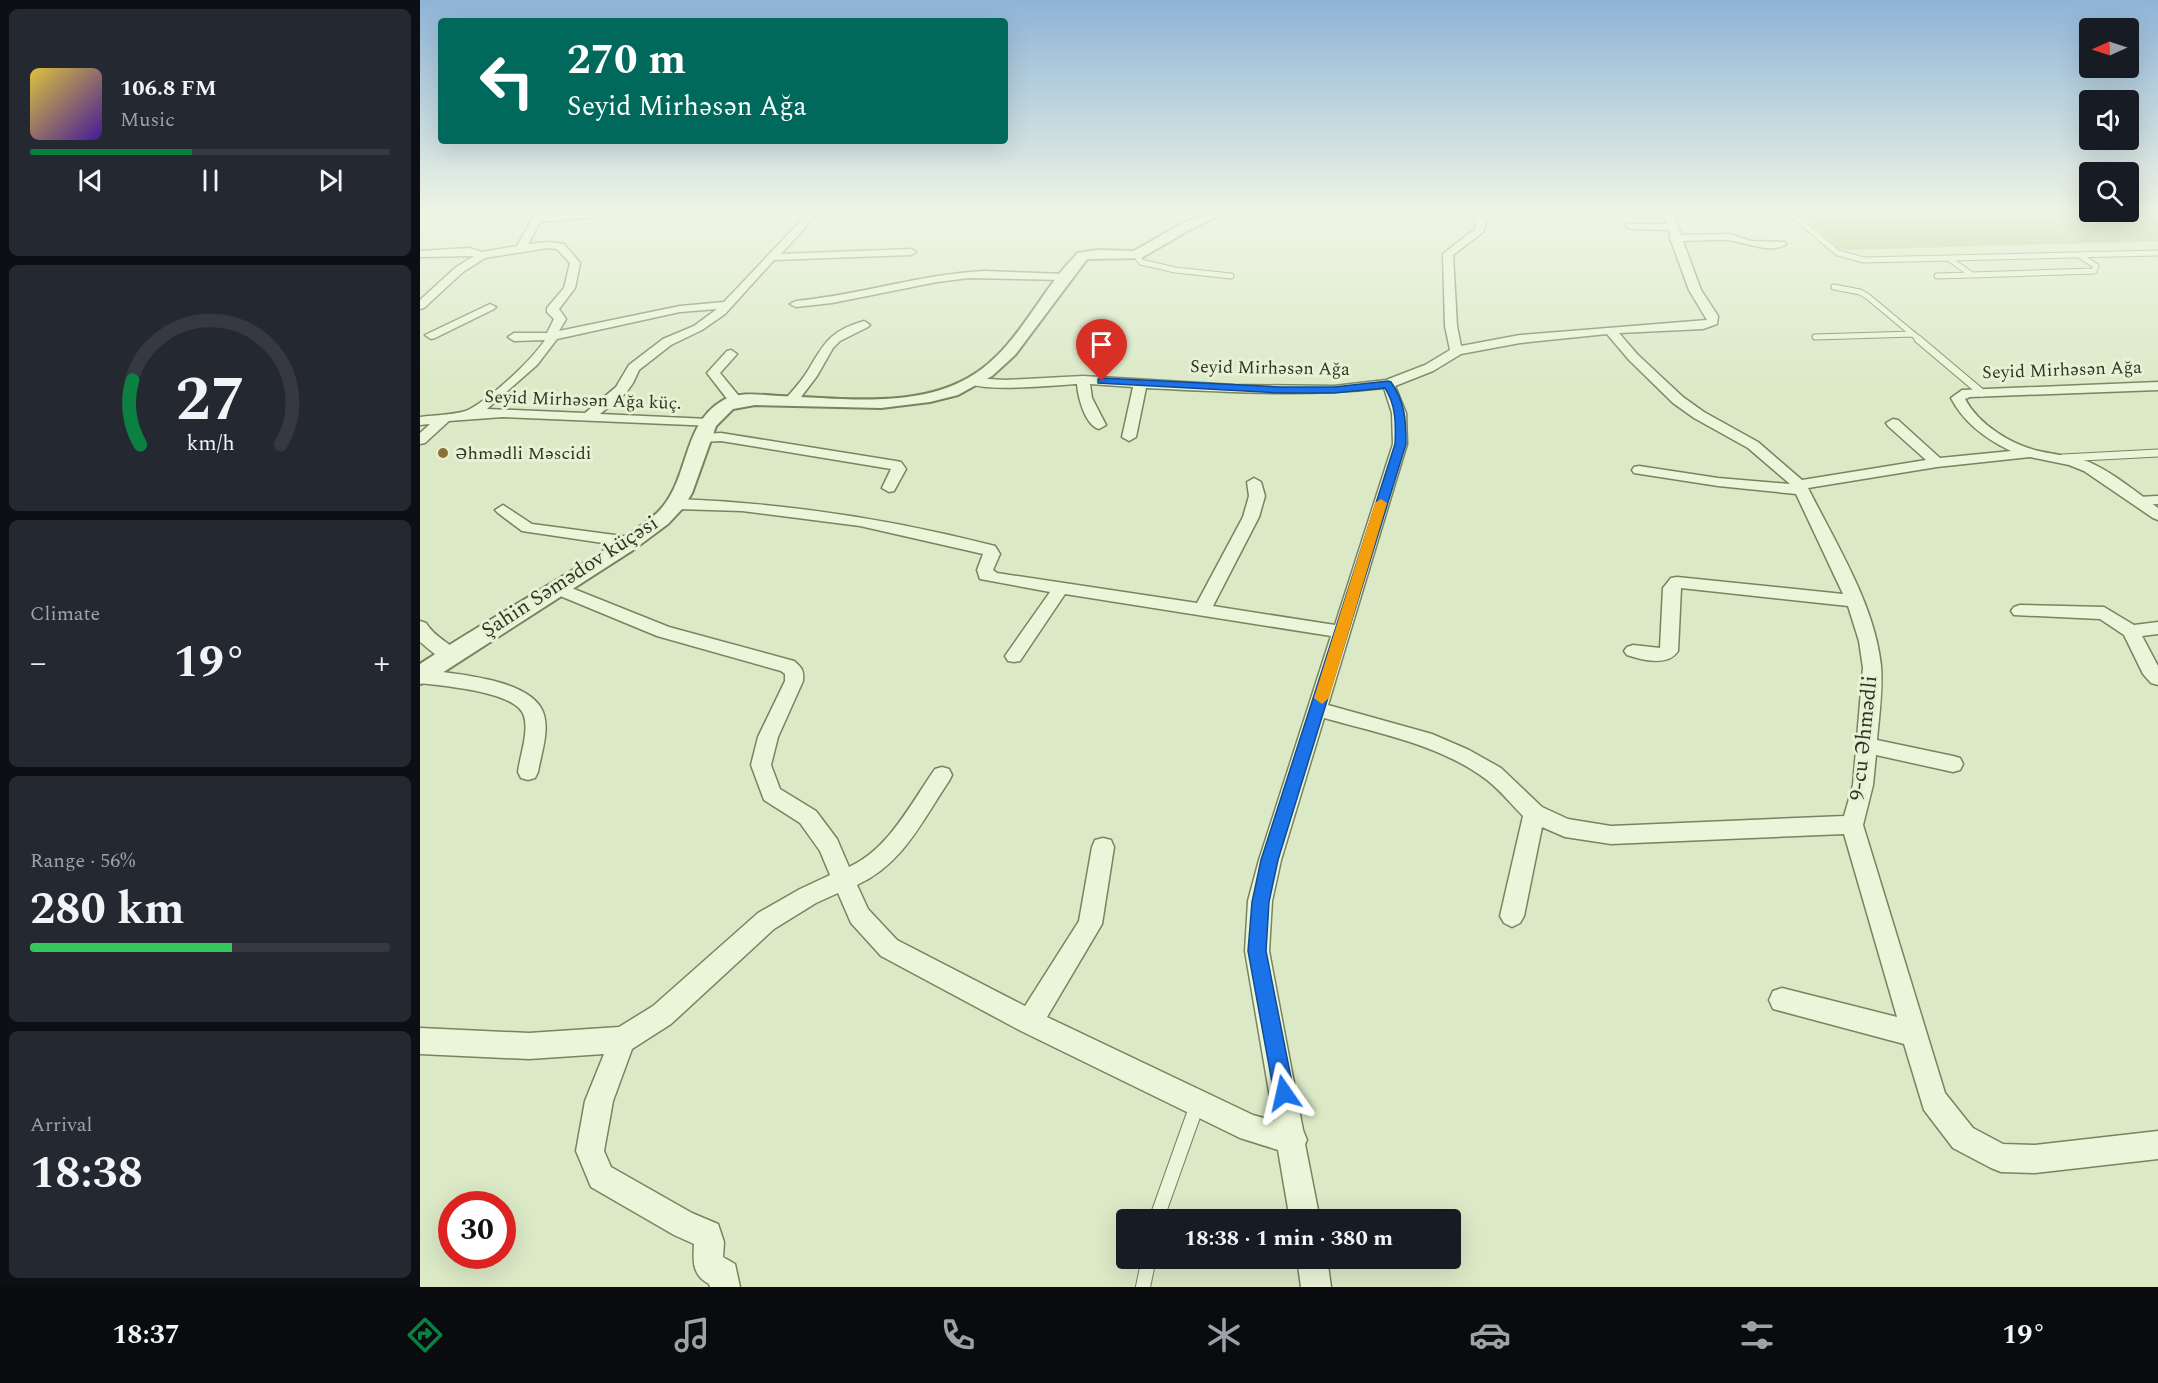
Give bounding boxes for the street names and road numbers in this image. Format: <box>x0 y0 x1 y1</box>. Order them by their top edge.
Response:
street label: Seyid Mirhəsən Ağa <box>1190 353 1350 383</box>
street label: Seyid Mirhəsən Ağa <box>1982 354 2142 386</box>
street label: Seyid Mirhəsən Ağa küç. <box>484 383 682 417</box>
street label: Şahin Səmədov küçəsi <box>475 508 665 646</box>
street label: 9-cu Əhmədli <box>1842 674 1886 802</box>

